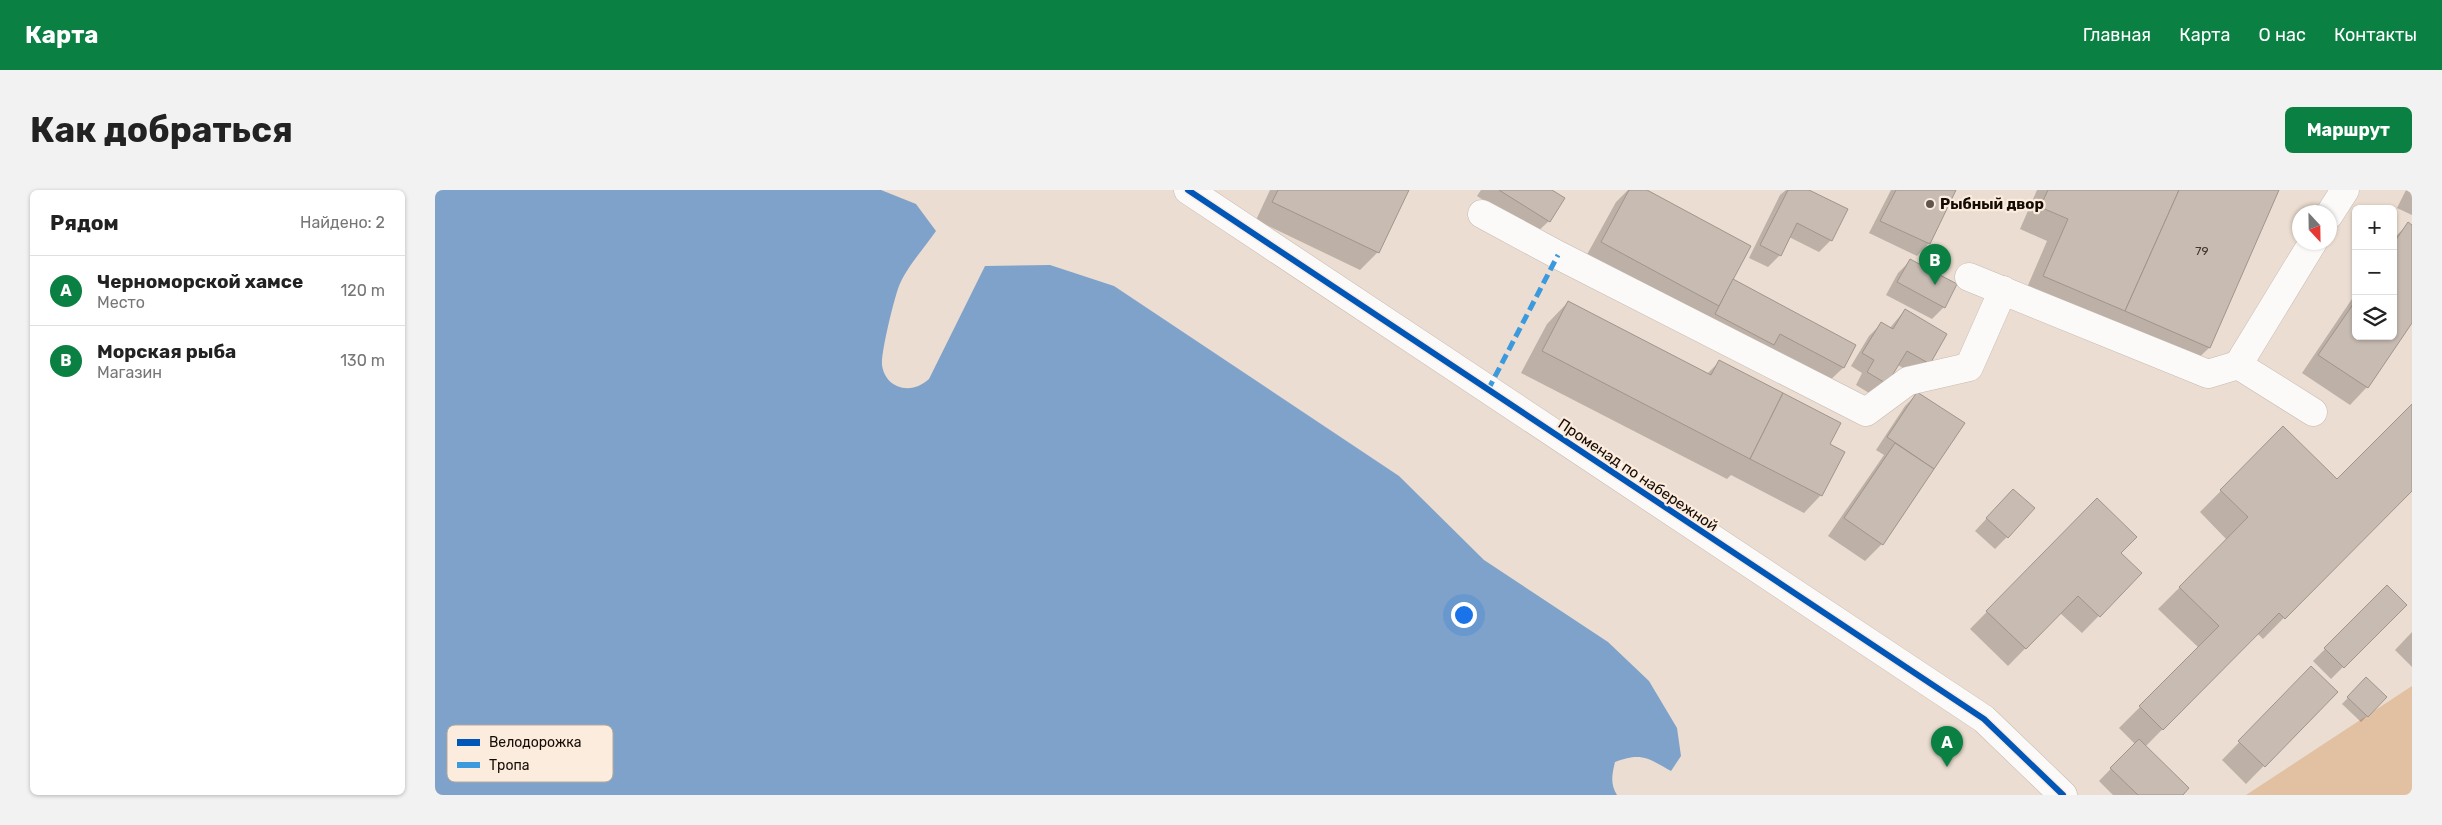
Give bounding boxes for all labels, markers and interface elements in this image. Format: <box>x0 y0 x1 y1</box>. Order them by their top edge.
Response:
text: Карта <box>25 21 98 49</box>
text: Главная <box>2083 24 2151 46</box>
text: Карта <box>2179 24 2231 46</box>
text: О нас <box>2259 24 2306 46</box>
text: Контакты <box>2334 24 2417 46</box>
button: Маршрут <box>2285 107 2412 153</box>
text: Как добраться <box>30 109 293 151</box>
place label: Рыбный двор <box>1940 195 2044 213</box>
marker: Рыбный двор <box>1924 198 1936 210</box>
north arrow <box>2292 205 2337 250</box>
map controls <box>2352 205 2397 340</box>
button: + <box>2352 205 2397 250</box>
text: Рядом <box>50 210 119 235</box>
text: Найдено: 2 <box>300 213 385 232</box>
pin: B <box>1919 244 1951 285</box>
house number: 79 <box>2195 244 2209 258</box>
button: − <box>2352 250 2397 295</box>
text: Черноморской хамсе <box>97 270 303 293</box>
text: A <box>60 281 72 300</box>
text: 120 m <box>340 281 385 300</box>
text: Место <box>97 293 145 312</box>
button: layers <box>2352 295 2397 340</box>
text: Морская рыба <box>97 340 236 363</box>
text: B <box>60 351 72 370</box>
text: 130 m <box>340 351 385 370</box>
text: Магазин <box>97 363 162 382</box>
street label: Променад по набережной <box>1555 415 1721 535</box>
your location <box>1451 602 1477 628</box>
legend <box>447 725 613 782</box>
pin: A <box>1931 726 1963 767</box>
text: Велодорожка <box>489 734 582 751</box>
text: Тропа <box>489 757 530 774</box>

